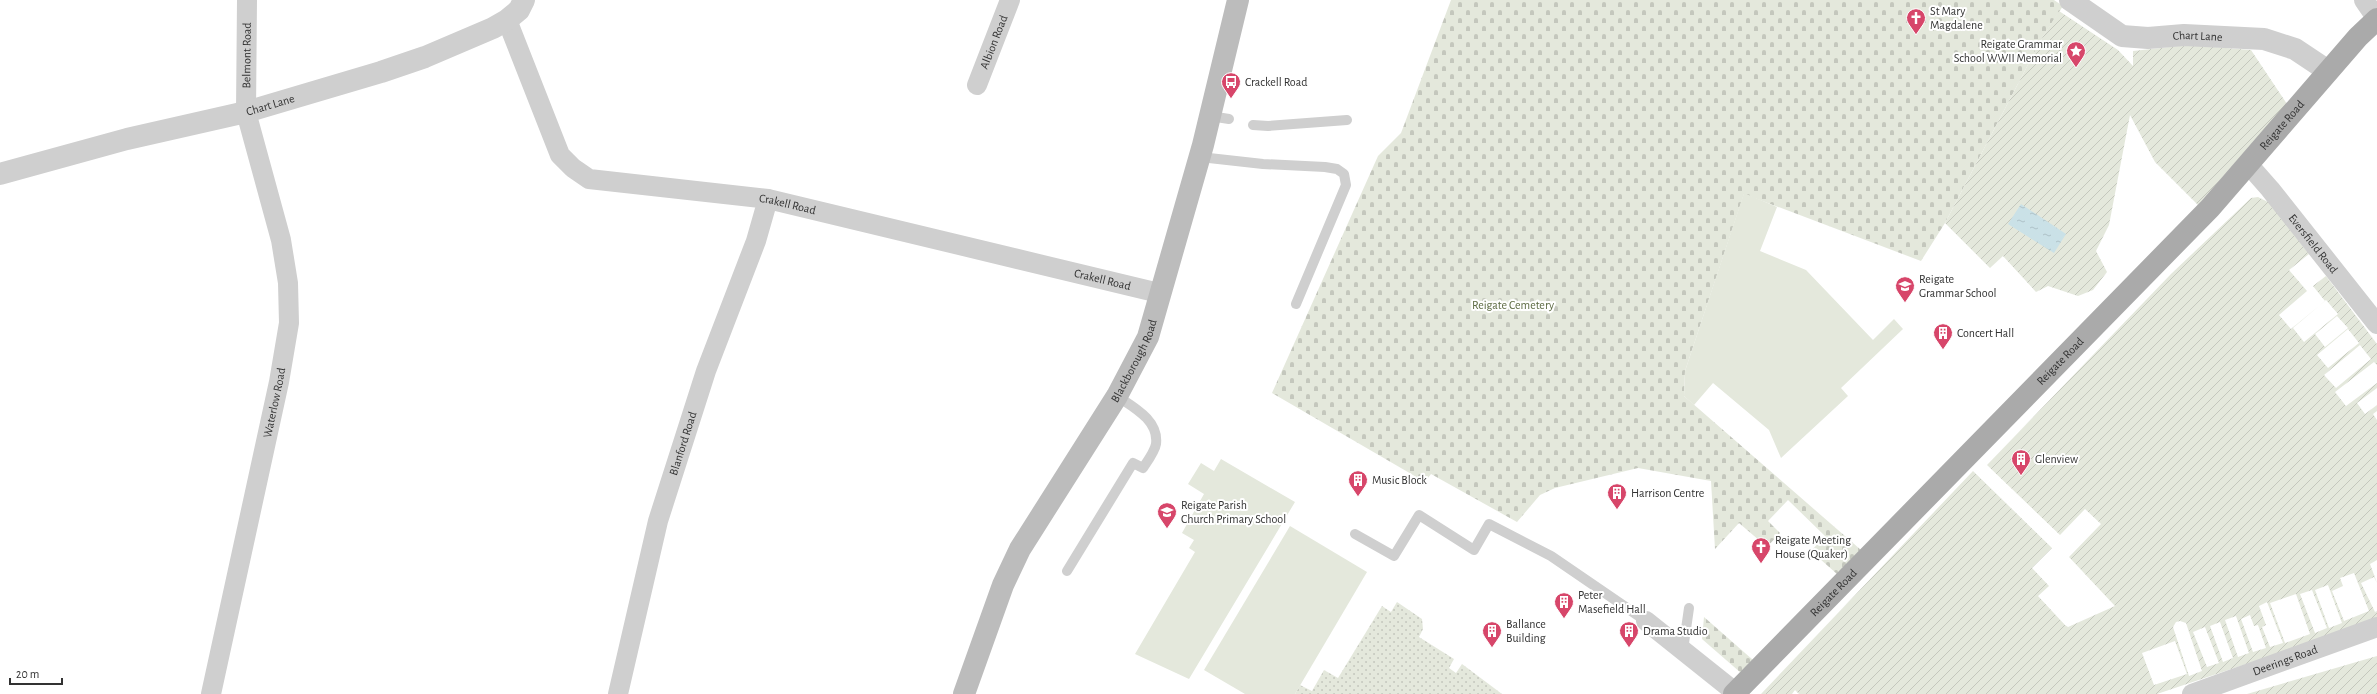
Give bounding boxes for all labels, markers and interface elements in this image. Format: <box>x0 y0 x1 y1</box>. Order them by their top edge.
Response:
place label: St Mary Magdalene <box>1930 5 1983 31</box>
church icon: St Mary Magdalene <box>1905 7 1927 35</box>
street label: Albion Road <box>978 13 1010 71</box>
street label: Belmont Road <box>240 22 253 89</box>
street label: Chart Lane <box>2172 29 2223 43</box>
place label: Reigate Grammar School WWII Memorial <box>1954 38 2062 64</box>
place icon: Reigate Grammar School WWII Memorial <box>2065 40 2087 68</box>
bus stop icon: Crackell Road <box>1220 71 1242 99</box>
place label: Crackell Road <box>1245 76 1308 88</box>
street label: Chart Lane <box>245 92 296 118</box>
street label: Reigate Road <box>2257 98 2306 152</box>
street label: Crakell Road <box>758 192 817 216</box>
street label: Eversfield Road <box>2286 212 2340 275</box>
street label: Crakell Road <box>1073 267 1132 292</box>
place label: Reigate Grammar School <box>1919 273 1997 299</box>
school or university icon: Reigate Grammar School <box>1894 275 1916 303</box>
park label: Reigate Cemetery <box>1472 299 1554 312</box>
street label: Blackborough Road <box>1109 318 1159 404</box>
building icon: Concert Hall <box>1932 322 1954 350</box>
place label: Concert Hall <box>1957 327 2014 339</box>
street label: Reigate Road <box>2034 335 2086 387</box>
street label: Waterlow Road <box>261 367 287 439</box>
street label: Blanford Road <box>667 410 699 477</box>
building icon: Glenview <box>2010 448 2032 476</box>
place label: Glenview <box>2035 453 2078 465</box>
building icon: Music Block <box>1347 469 1369 497</box>
place label: Music Block <box>1372 474 1427 486</box>
building icon: Harrison Centre <box>1606 482 1628 510</box>
place label: Harrison Centre <box>1631 487 1704 499</box>
place label: Reigate Parish Church Primary School <box>1181 499 1286 526</box>
school or university icon: Reigate Parish Church Primary School <box>1156 501 1178 529</box>
place label: Reigate Meeting House (Quaker) <box>1775 534 1851 561</box>
church icon: Reigate Meeting House (Quaker) <box>1750 536 1772 564</box>
street label: Reigate Road <box>1808 567 1859 619</box>
place label: Peter Masefield Hall <box>1578 589 1646 615</box>
building icon: Peter Masefield Hall <box>1553 591 1575 619</box>
place label: Ballance Building <box>1506 618 1546 644</box>
building icon: Ballance Building <box>1481 620 1503 648</box>
building icon: Drama Studio <box>1618 620 1640 648</box>
place label: Drama Studio <box>1643 625 1708 637</box>
street label: Deerings Road <box>2251 643 2319 678</box>
scale bar <box>10 660 62 686</box>
text: 20 m <box>16 668 39 680</box>

